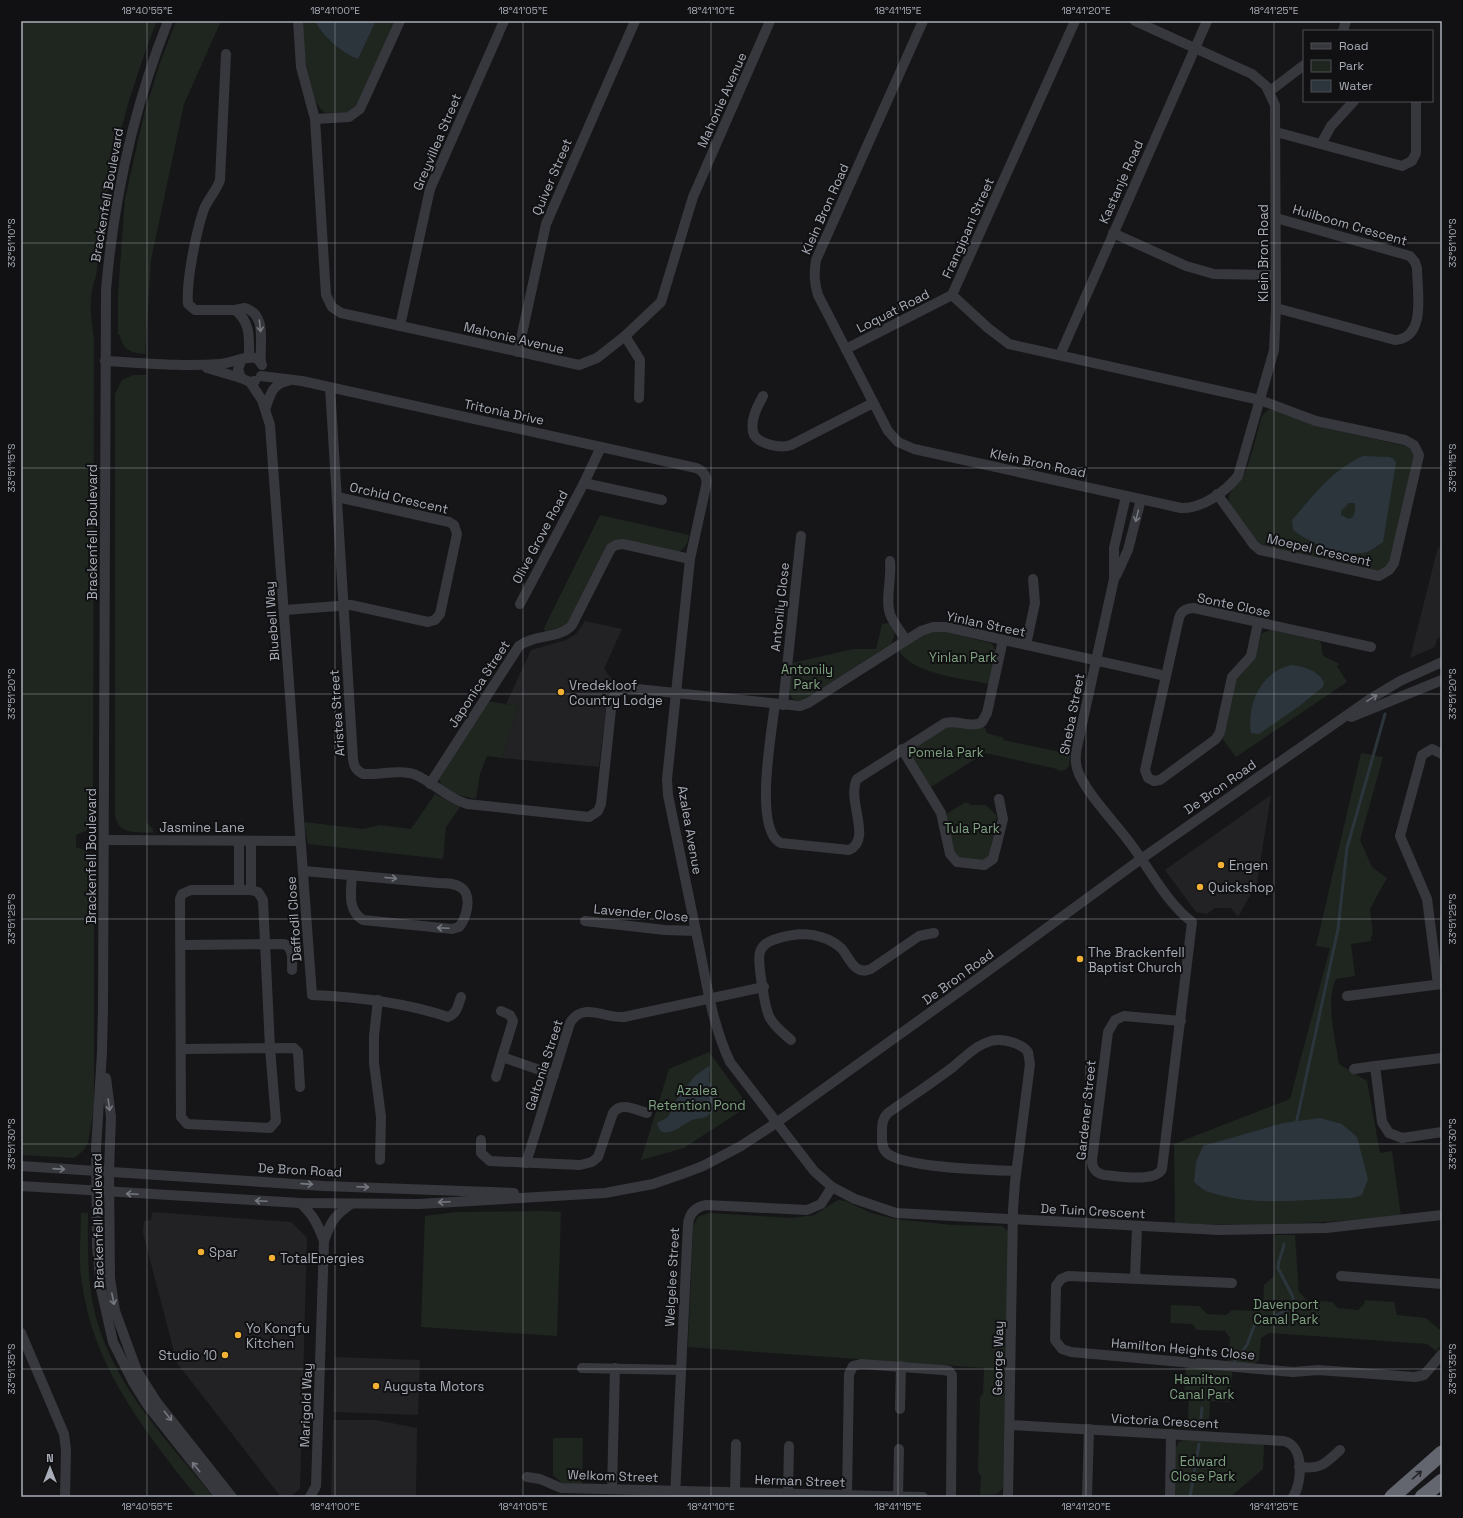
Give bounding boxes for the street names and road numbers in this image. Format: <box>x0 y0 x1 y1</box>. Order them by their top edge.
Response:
street label: Mahonie Avenue <box>693 50 751 150</box>
street label: Greyvillea Street <box>409 91 465 193</box>
street label: Brackenfell Boulevard <box>87 127 127 263</box>
street label: Quiver Street <box>528 136 576 218</box>
street label: Kastanje Road <box>1095 138 1147 226</box>
street label: Klein Bron Road <box>797 161 853 257</box>
street label: Frangipani Street <box>938 175 998 281</box>
street label: Huilboom Crescent <box>1291 200 1409 250</box>
street label: Klein Bron Road <box>1255 204 1272 302</box>
street label: Loquat Road <box>854 285 932 337</box>
street label: Mahonie Avenue <box>462 318 566 358</box>
street label: Tritonia Drive <box>462 395 546 429</box>
street label: Klein Bron Road <box>988 445 1088 481</box>
street label: Brackenfell Boulevard <box>84 464 101 600</box>
street label: Orchid Crescent <box>348 478 450 518</box>
street label: Olive Grove Road <box>508 487 572 587</box>
street label: Moepel Crescent <box>1265 530 1373 570</box>
street label: Antonily Close <box>767 562 793 652</box>
street label: Bluebell Way <box>261 581 283 661</box>
street label: Sonte Close <box>1196 589 1272 621</box>
street label: Yinlan Street <box>945 607 1027 641</box>
street label: Japonica Street <box>444 637 514 731</box>
street label: Aristea Street <box>325 669 349 757</box>
street label: Sheba Street <box>1056 672 1088 756</box>
street label: De Bron Road <box>1181 756 1259 818</box>
street label: Azalea Avenue <box>674 784 706 876</box>
street label: Brackenfell Boulevard <box>83 788 100 924</box>
street label: Jasmine Lane <box>159 819 245 836</box>
street label: Daffodil Close <box>283 876 305 962</box>
street label: Lavender Close <box>593 900 689 926</box>
street label: De Bron Road <box>919 945 997 1009</box>
street label: Galtonia Street <box>521 1017 567 1113</box>
street label: Gardener Street <box>1072 1059 1100 1161</box>
street label: Brackenfell Boulevard <box>88 1153 108 1289</box>
street label: De Bron Road <box>258 1159 342 1181</box>
street label: De Tuin Crescent <box>1040 1200 1146 1222</box>
street label: Welgelee Street <box>661 1227 683 1327</box>
street label: George Way <box>989 1320 1007 1396</box>
street label: Hamilton Heights Close <box>1110 1334 1256 1364</box>
street label: Marigold Way <box>296 1362 316 1448</box>
street label: Victoria Crescent <box>1111 1410 1220 1432</box>
street label: Welkom Street <box>567 1466 659 1486</box>
street label: Herman Street <box>754 1471 846 1491</box>

